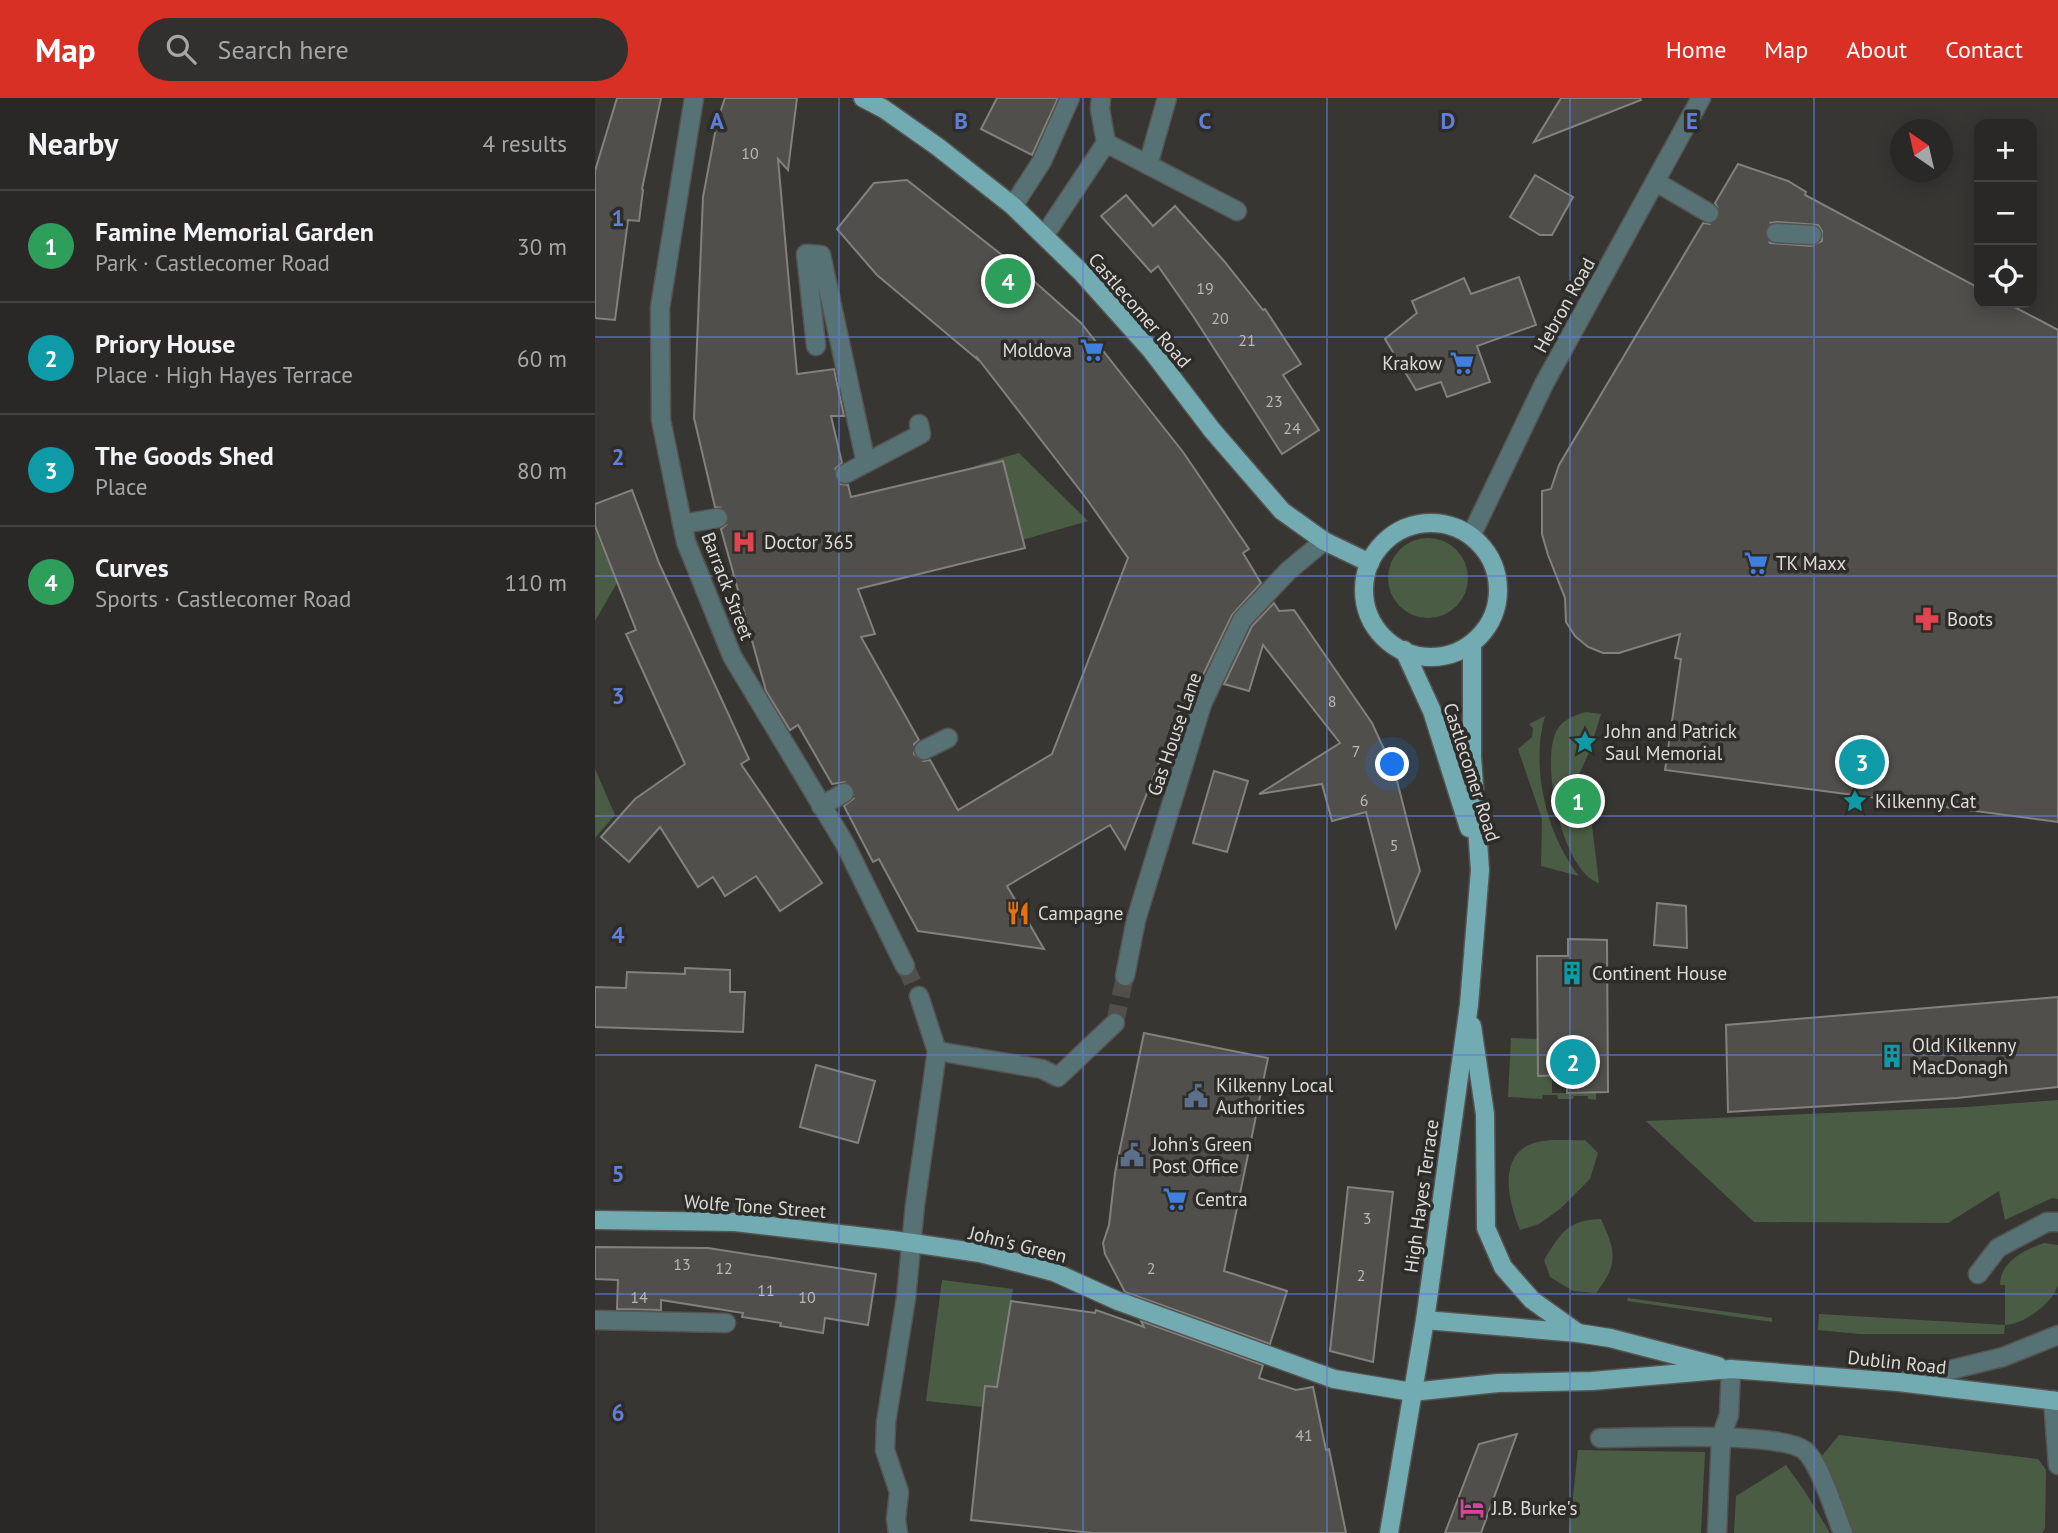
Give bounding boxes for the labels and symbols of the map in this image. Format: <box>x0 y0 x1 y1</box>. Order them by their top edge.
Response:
text: A <box>710 106 724 135</box>
text: B <box>954 106 968 135</box>
text: C <box>1199 106 1212 135</box>
text: D <box>1441 106 1455 135</box>
text: E <box>1686 106 1698 135</box>
north arrow <box>1890 119 1953 182</box>
house number: 10 <box>741 143 759 163</box>
text: 1 <box>611 203 625 232</box>
street label: Castlecomer Road <box>1084 248 1196 372</box>
street label: Hebron Road <box>1528 253 1600 357</box>
pin: 4 <box>985 255 1031 307</box>
house number: 19 <box>1196 278 1214 298</box>
house number: 20 <box>1211 308 1229 328</box>
house number: 21 <box>1238 330 1256 350</box>
supermarket icon: Moldova <box>1078 336 1106 364</box>
place label: Moldova <box>1002 338 1072 362</box>
supermarket icon: Krakow <box>1448 349 1476 377</box>
place label: Krakow <box>1382 351 1442 375</box>
house number: 23 <box>1265 391 1283 411</box>
house number: 24 <box>1283 418 1301 438</box>
text: 2 <box>611 442 625 471</box>
hospital icon: Doctor 365 <box>730 528 758 556</box>
street label: Barrack Street <box>696 529 760 644</box>
place label: Doctor 365 <box>764 530 854 554</box>
supermarket icon: TK Maxx <box>1742 549 1770 577</box>
place label: TK Maxx <box>1776 551 1847 575</box>
pharmacy icon: Boots <box>1913 605 1941 633</box>
place label: Boots <box>1947 607 1993 631</box>
street label: Gas House Lane <box>1142 669 1206 799</box>
text: 3 <box>611 681 625 710</box>
house number: 8 <box>1328 691 1336 711</box>
street label: Castlecomer Road <box>1438 700 1506 844</box>
place label: John and Patrick Saul Memorial <box>1604 719 1737 765</box>
place icon: John and Patrick Saul Memorial <box>1571 728 1599 756</box>
pin: 3 <box>1839 736 1885 788</box>
house number: 7 <box>1352 741 1360 761</box>
your location <box>1375 747 1409 781</box>
pin: 1 <box>1555 775 1601 827</box>
place icon: Kilkenny Cat <box>1841 787 1869 815</box>
place label: Kilkenny Cat <box>1875 789 1977 813</box>
house number: 6 <box>1360 790 1368 810</box>
house number: 5 <box>1390 835 1398 855</box>
restaurant icon: Campagne <box>1004 899 1032 927</box>
place label: Campagne <box>1038 901 1123 925</box>
text: 4 <box>611 920 625 949</box>
building icon: Continent House <box>1558 959 1586 987</box>
place label: Continent House <box>1592 961 1727 985</box>
place label: Old Kilkenny MacDonagh <box>1912 1033 2016 1079</box>
pin: 2 <box>1550 1036 1596 1088</box>
building icon: Old Kilkenny MacDonagh <box>1878 1042 1906 1070</box>
place label: Kilkenny Local Authorities <box>1216 1073 1334 1119</box>
public building icon: Kilkenny Local Authorities <box>1182 1082 1210 1110</box>
street label: High Hayes Terrace <box>1398 1118 1444 1274</box>
place label: John's Green Post Office <box>1151 1132 1252 1178</box>
public building icon: John's Green Post Office <box>1118 1141 1146 1169</box>
text: 5 <box>611 1159 625 1188</box>
supermarket icon: Centra <box>1161 1185 1189 1213</box>
place label: Centra <box>1195 1187 1248 1211</box>
street label: Wolfe Tone Street <box>683 1189 828 1223</box>
house number: 3 <box>1363 1208 1371 1228</box>
street label: John's Green <box>966 1220 1069 1268</box>
house number: 13 <box>673 1254 691 1274</box>
house number: 12 <box>715 1258 733 1278</box>
house number: 2 <box>1147 1258 1155 1278</box>
house number: 2 <box>1357 1265 1365 1285</box>
house number: 11 <box>757 1280 775 1300</box>
house number: 14 <box>630 1287 648 1307</box>
house number: 10 <box>798 1287 816 1307</box>
street label: Dublin Road <box>1846 1345 1948 1379</box>
text: 6 <box>611 1398 625 1427</box>
house number: 41 <box>1295 1425 1313 1445</box>
hotel icon: J.B. Burke's <box>1458 1494 1486 1522</box>
place label: J.B. Burke's <box>1491 1496 1577 1520</box>

